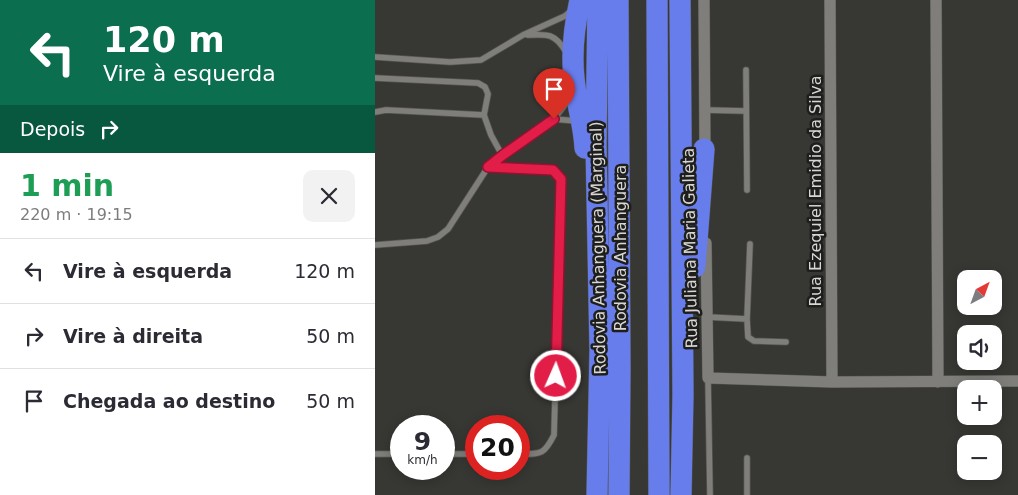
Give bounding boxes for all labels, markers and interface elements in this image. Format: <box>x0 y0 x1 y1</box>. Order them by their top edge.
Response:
icon: left <box>20 20 85 85</box>
text: 120 m <box>103 20 225 60</box>
text: Vire à esquerda <box>103 61 276 86</box>
pin <box>533 68 575 119</box>
icon: arrive <box>540 75 568 103</box>
street label: Rua Ezequiel Emidio da Silva <box>806 76 825 306</box>
icon: right <box>95 115 123 143</box>
text: Depois <box>20 118 85 140</box>
street label: Rodovia Anhanguera (Marginal) <box>586 121 610 375</box>
street label: Rua Juliana Maria Galieta <box>679 148 701 348</box>
street label: Rodovia Anhanguera <box>611 165 630 331</box>
text: 1 min <box>20 168 114 203</box>
button: close <box>303 170 355 222</box>
text: 220 m · 19:15 <box>20 205 133 224</box>
icon: left <box>20 257 48 285</box>
text: Vire à esquerda <box>63 260 232 282</box>
text: 120 m <box>294 260 355 282</box>
north arrow <box>957 270 1003 315</box>
map controls <box>957 270 1002 480</box>
icon: right <box>20 322 48 350</box>
text: Vire à direita <box>63 325 203 347</box>
text: 50 m <box>306 325 355 347</box>
button: sound <box>957 325 1002 370</box>
position arrow <box>529 349 581 401</box>
button: + <box>957 380 1002 425</box>
icon: arrive <box>20 387 48 415</box>
text: Chegada ao destino <box>63 390 275 412</box>
text: 50 m <box>306 390 355 412</box>
speed limit sign: 20 <box>465 415 530 480</box>
text: 9 <box>414 427 431 456</box>
button: − <box>957 435 1002 480</box>
text: km/h <box>407 453 438 467</box>

